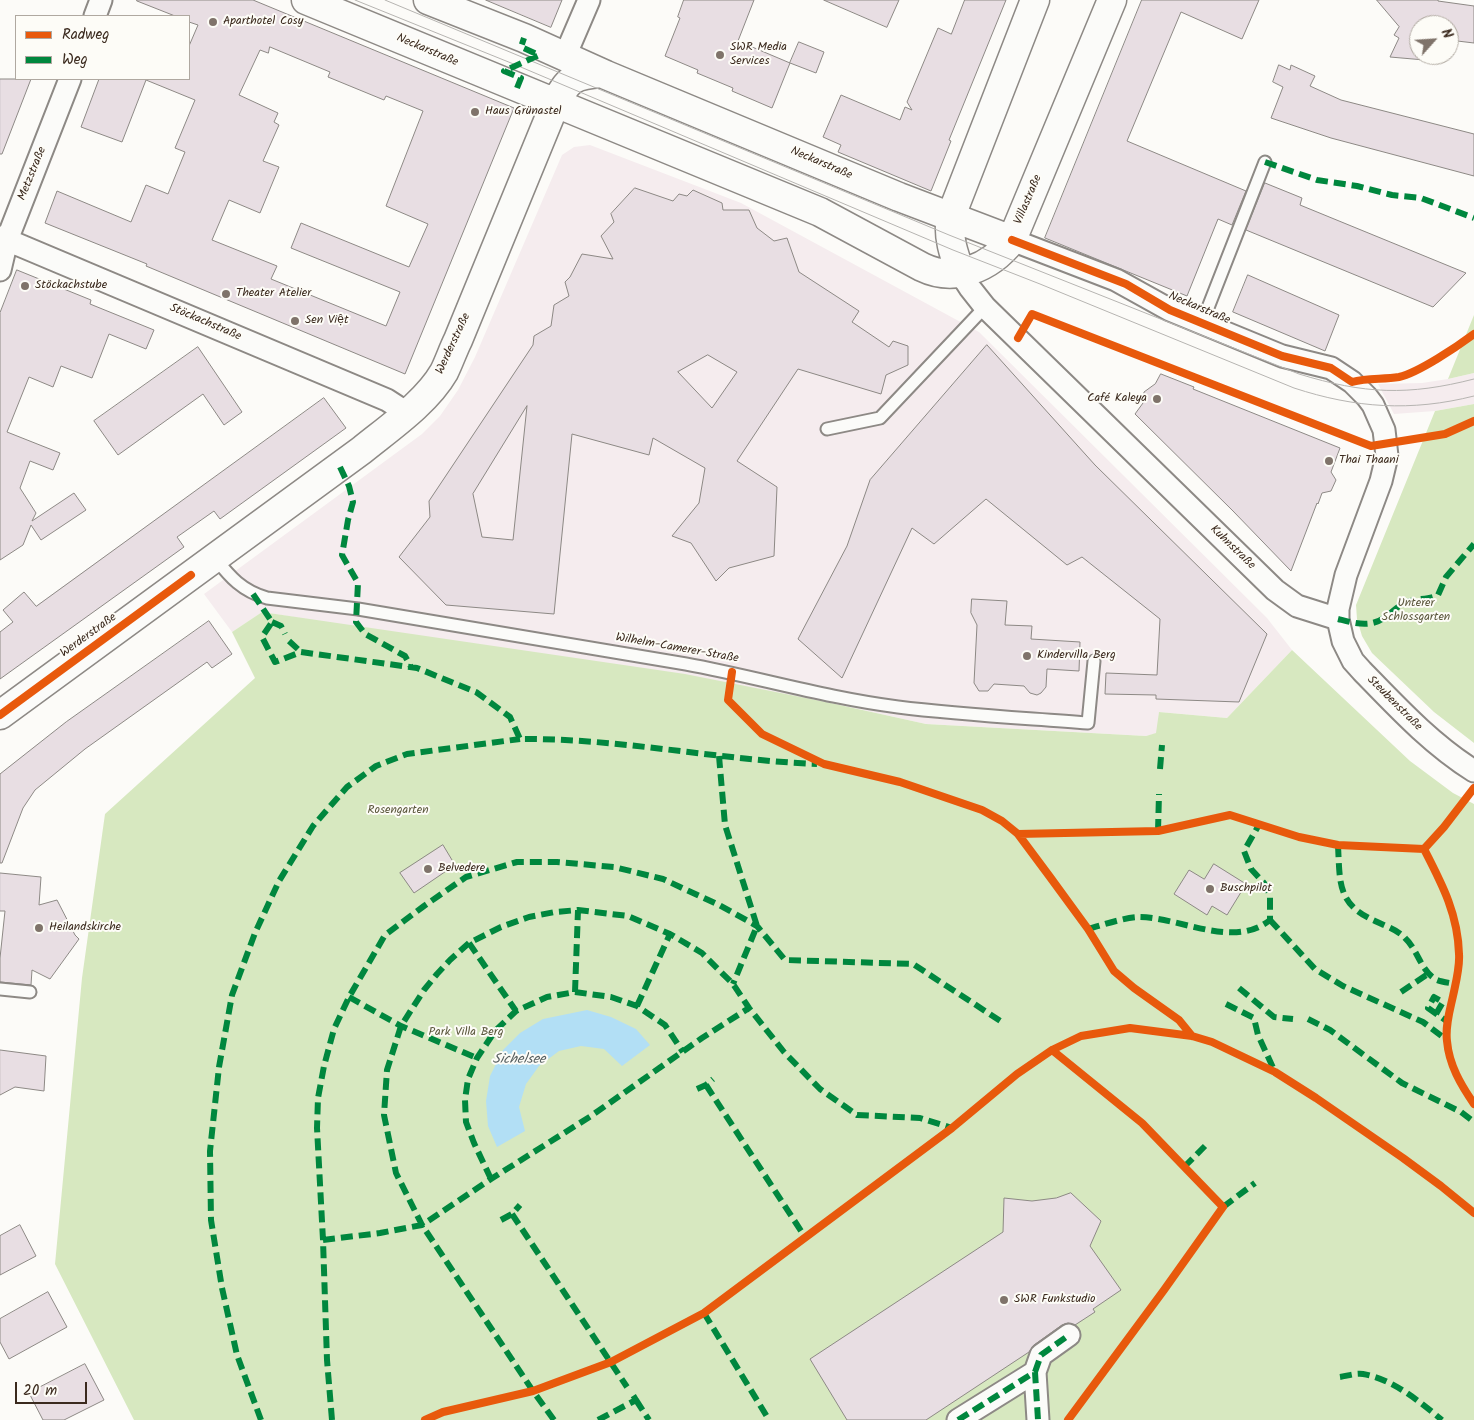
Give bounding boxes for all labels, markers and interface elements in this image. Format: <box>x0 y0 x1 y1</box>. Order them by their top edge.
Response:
legend <box>15 15 190 80</box>
place label: Aparthotel Cosy <box>223 15 303 29</box>
north arrow <box>1409 15 1459 65</box>
marker: Aparthotel Cosy <box>207 16 219 28</box>
text: Radweg <box>62 23 109 47</box>
text: N <box>1435 25 1458 43</box>
street label: Neckarstraße <box>394 32 460 70</box>
place label: SWR Media Services <box>730 41 787 69</box>
text: Weg <box>62 48 88 72</box>
marker: SWR Media Services <box>714 49 726 61</box>
place label: Haus Grünastel <box>485 105 562 119</box>
marker: Haus Grünastel <box>469 106 481 118</box>
street label: Metzstraße <box>16 145 50 203</box>
street label: Neckarstraße <box>788 145 854 183</box>
street label: Villastraße <box>1012 173 1046 227</box>
place label: Stöckachstube <box>35 279 107 293</box>
marker: Stöckachstube <box>19 280 31 292</box>
place label: Theater Atelier <box>236 287 311 301</box>
marker: Theater Atelier <box>220 288 232 300</box>
street label: Neckarstraße <box>1166 290 1232 328</box>
street label: Stöckachstraße <box>167 301 243 345</box>
street label: Werderstraße <box>434 311 474 377</box>
place label: Sen Việt <box>305 314 349 328</box>
marker: Sen Việt <box>289 315 301 327</box>
place label: Café Kaleya <box>1087 392 1147 406</box>
marker: Café Kaleya <box>1151 393 1163 405</box>
place label: Thai Thaani <box>1339 454 1399 468</box>
marker: Thai Thaani <box>1323 455 1335 467</box>
street label: Kuhnstraße <box>1206 523 1258 573</box>
park label: Unterer Schlossgarten <box>1382 597 1450 625</box>
street label: Werderstraße <box>58 611 120 661</box>
street label: Wilhelm-Camerer-Straße <box>614 631 740 667</box>
place label: Kindervilla Berg <box>1037 649 1116 663</box>
marker: Kindervilla Berg <box>1021 650 1033 662</box>
street label: Steubenstraße <box>1363 673 1425 735</box>
park label: Rosengarten <box>367 804 429 818</box>
place label: Belvedere <box>438 862 485 876</box>
marker: Belvedere <box>422 863 434 875</box>
place label: Buschpilot <box>1220 882 1272 896</box>
marker: Buschpilot <box>1204 883 1216 895</box>
place label: Heilandskirche <box>49 921 121 935</box>
marker: Heilandskirche <box>33 922 45 934</box>
park label: Park Villa Berg <box>429 1026 503 1040</box>
water label: Sichelsee <box>493 1053 545 1069</box>
place label: SWR Funkstudio <box>1014 1293 1095 1307</box>
marker: SWR Funkstudio <box>998 1294 1010 1306</box>
scale bar <box>18 1372 90 1404</box>
text: 20 m <box>23 1379 57 1403</box>

